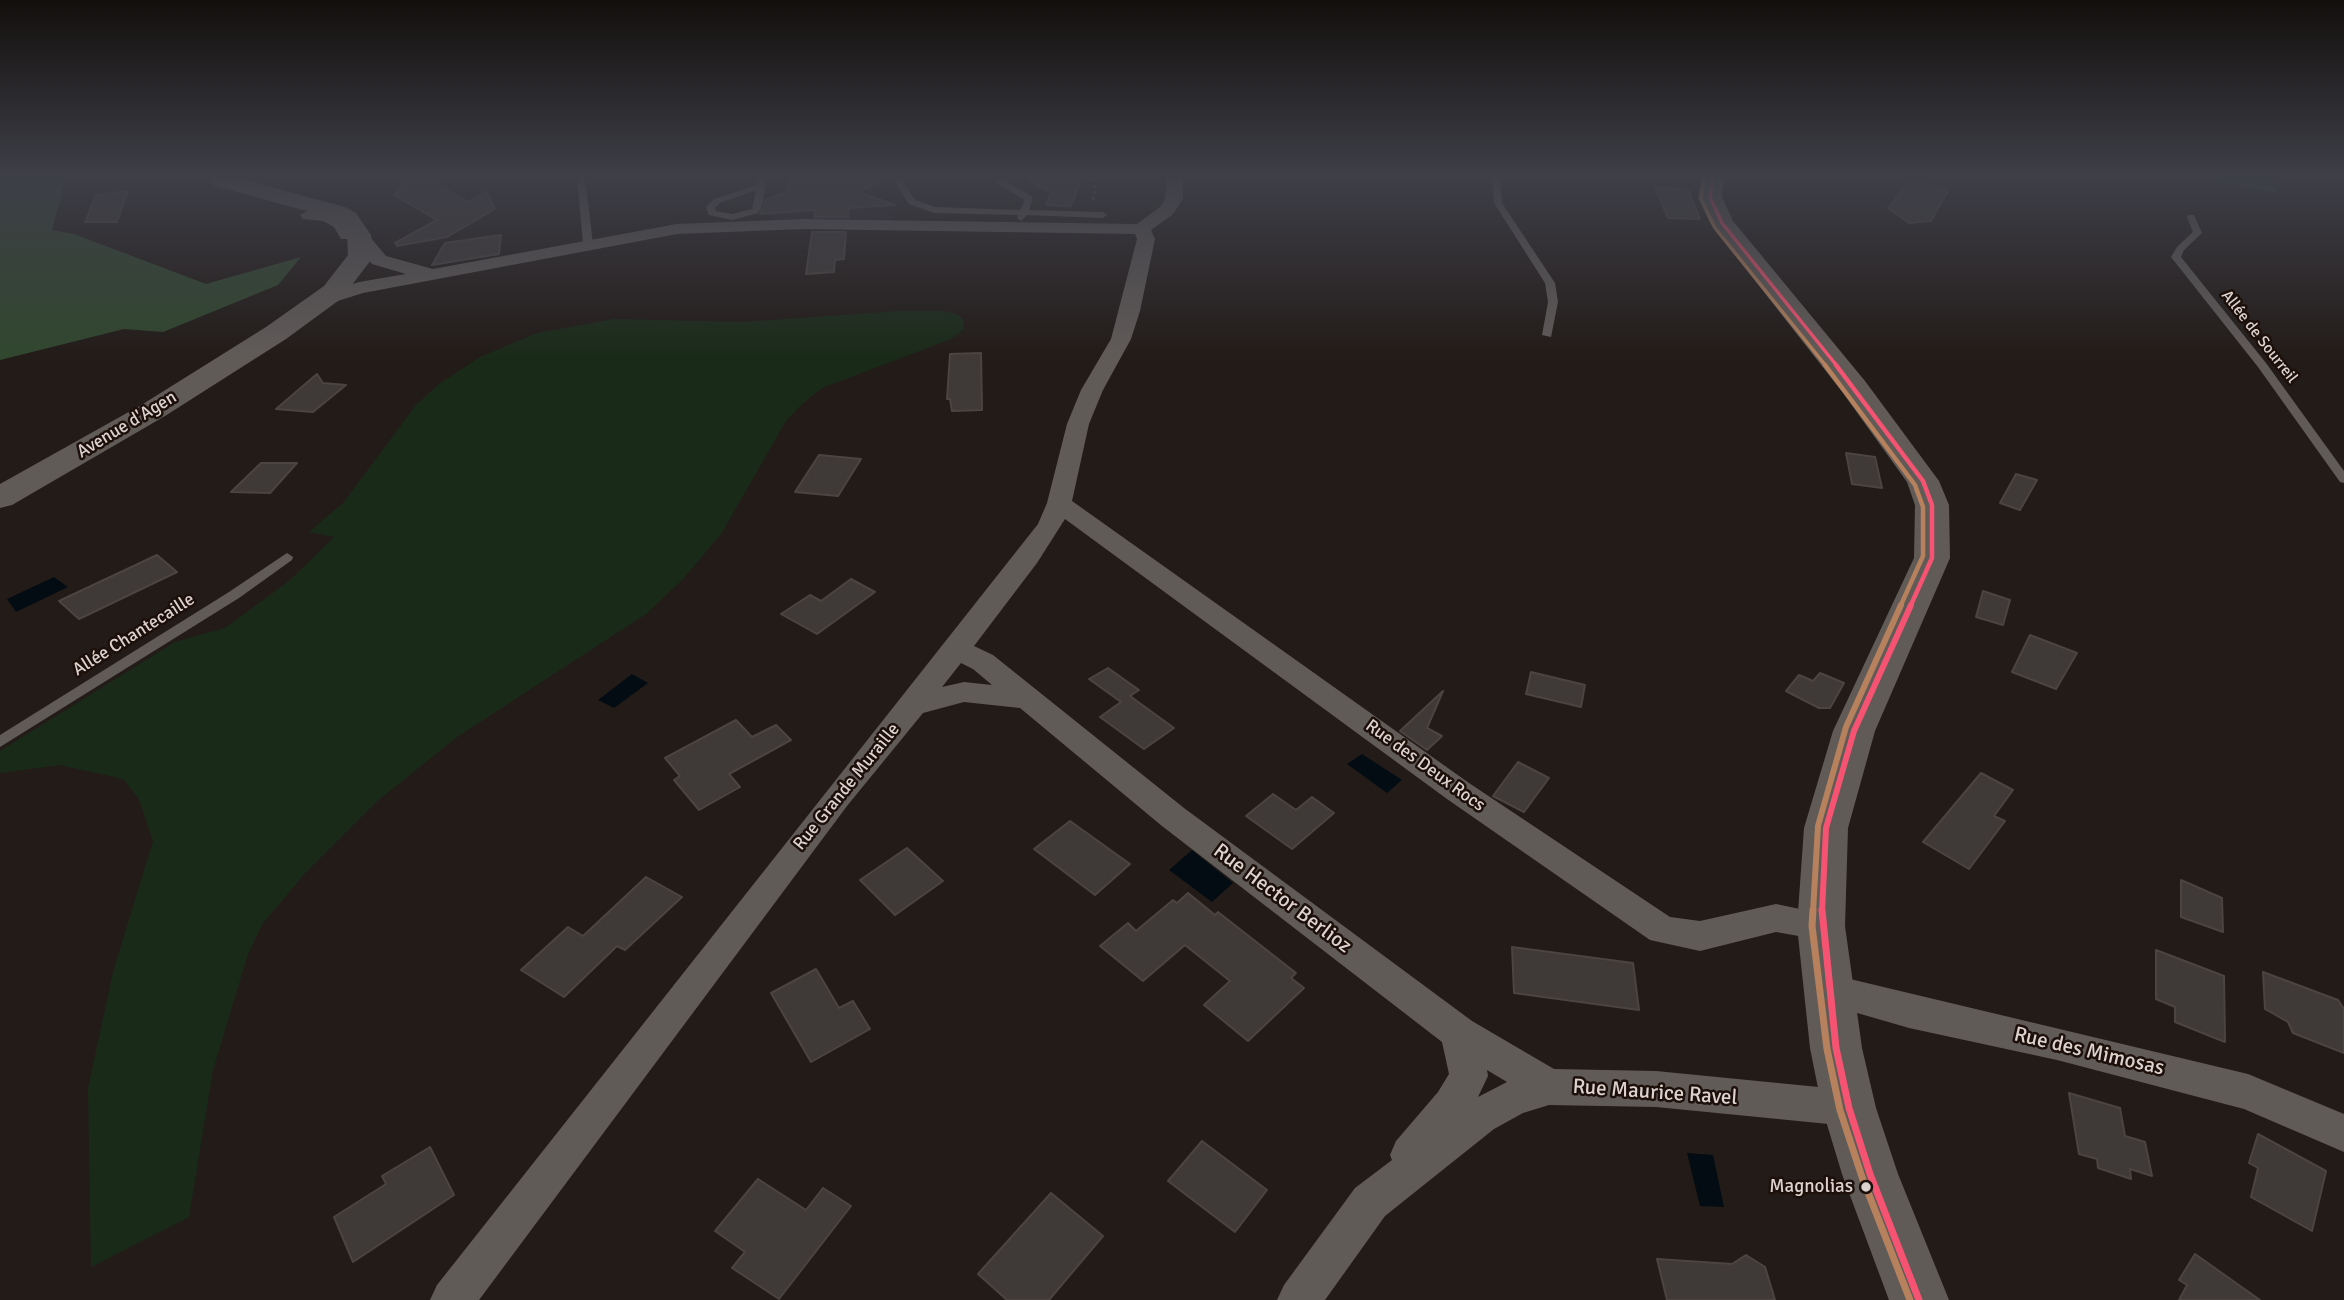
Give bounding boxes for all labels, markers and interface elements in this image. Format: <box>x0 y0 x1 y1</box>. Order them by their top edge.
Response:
street label: Allée de Sourreil <box>2217 287 2301 387</box>
street label: Avenue d'Agen <box>73 387 181 463</box>
street label: Allée Chantecaille <box>69 589 199 681</box>
street label: Rue des Deux Rocs <box>1361 715 1489 817</box>
street label: Rue Grande Muraille <box>789 719 905 855</box>
street label: Rue Hector Berlioz <box>1208 839 1356 959</box>
street label: Rue des Mimosas <box>2011 1022 2167 1082</box>
street label: Rue Maurice Ravel <box>1572 1075 1738 1111</box>
place label: Magnolias <box>1769 1176 1853 1198</box>
marker: Magnolias <box>1859 1180 1873 1194</box>

